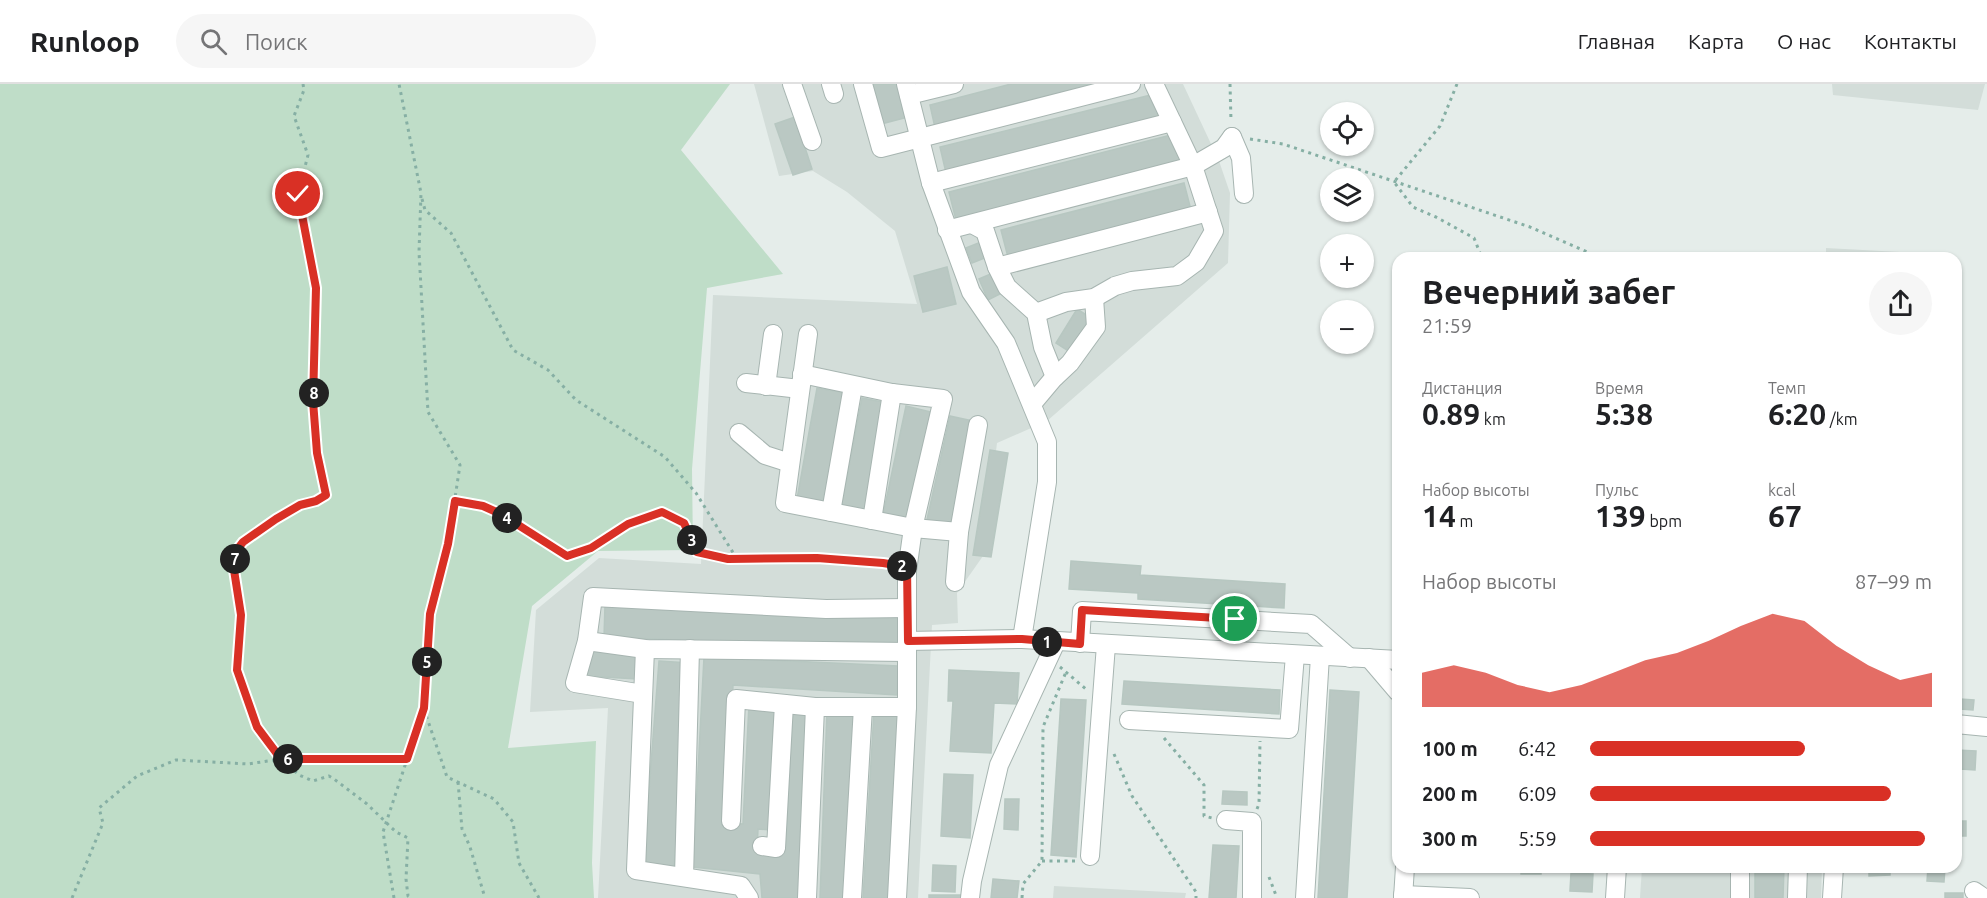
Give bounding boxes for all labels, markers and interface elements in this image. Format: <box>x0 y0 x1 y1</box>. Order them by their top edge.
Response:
search box <box>176 14 596 68</box>
icon: search <box>197 25 230 58</box>
text: Runloop <box>30 26 140 57</box>
text: Поиск <box>245 29 308 54</box>
text: Главная <box>1578 29 1655 53</box>
text: Карта <box>1688 29 1744 53</box>
text: О нас <box>1777 29 1831 53</box>
text: Контакты <box>1864 29 1957 53</box>
map controls <box>1320 102 1374 354</box>
button: locate <box>1320 102 1374 156</box>
pin <box>272 168 323 219</box>
button: layers <box>1320 168 1374 222</box>
icon: check <box>281 177 314 210</box>
button: + <box>1320 234 1374 288</box>
button: share <box>1869 272 1932 335</box>
text: Вечерний забег <box>1422 273 1675 310</box>
button: − <box>1320 300 1374 354</box>
text: 21:59 <box>1422 314 1472 337</box>
pin: 8 <box>299 378 329 408</box>
text: Дистанция <box>1422 379 1502 397</box>
text: Время <box>1595 379 1644 397</box>
text: Темп <box>1768 379 1806 397</box>
text: 8 <box>309 384 319 402</box>
text: 0.89 <box>1422 397 1480 431</box>
text: 5:38 <box>1595 397 1653 431</box>
text: 6:20 <box>1768 397 1826 431</box>
text: km <box>1480 410 1506 428</box>
text: /km <box>1826 410 1858 428</box>
text: Набор высоты <box>1422 481 1530 499</box>
text: Пульс <box>1595 481 1639 499</box>
text: kcal <box>1768 481 1796 499</box>
text: 14 <box>1422 499 1456 533</box>
text: 139 <box>1595 499 1646 533</box>
text: 67 <box>1768 499 1802 533</box>
pin: 4 <box>492 503 522 533</box>
text: 4 <box>502 509 512 527</box>
text: m <box>1456 512 1473 530</box>
text: bpm <box>1646 512 1682 530</box>
pin: 3 <box>677 525 707 555</box>
text: 3 <box>687 531 697 549</box>
pin: 7 <box>220 544 250 574</box>
text: 7 <box>230 550 240 568</box>
pin: 2 <box>887 551 917 581</box>
text: 2 <box>897 557 907 575</box>
text: Набор высоты <box>1422 570 1557 593</box>
text: 87–99 m <box>1855 570 1932 593</box>
pin <box>1209 593 1260 644</box>
icon: arrive <box>1218 602 1251 635</box>
pin: 1 <box>1032 627 1062 657</box>
text: 1 <box>1042 633 1052 651</box>
pin: 5 <box>412 647 442 677</box>
text: 5 <box>422 653 432 671</box>
text: 100 m <box>1422 737 1478 760</box>
text: 6:42 <box>1518 737 1557 760</box>
pin: 6 <box>273 744 303 774</box>
text: 6 <box>283 750 293 768</box>
text: 200 m <box>1422 782 1478 805</box>
text: 6:09 <box>1518 782 1557 805</box>
text: 300 m <box>1422 827 1478 850</box>
text: 5:59 <box>1518 827 1557 850</box>

